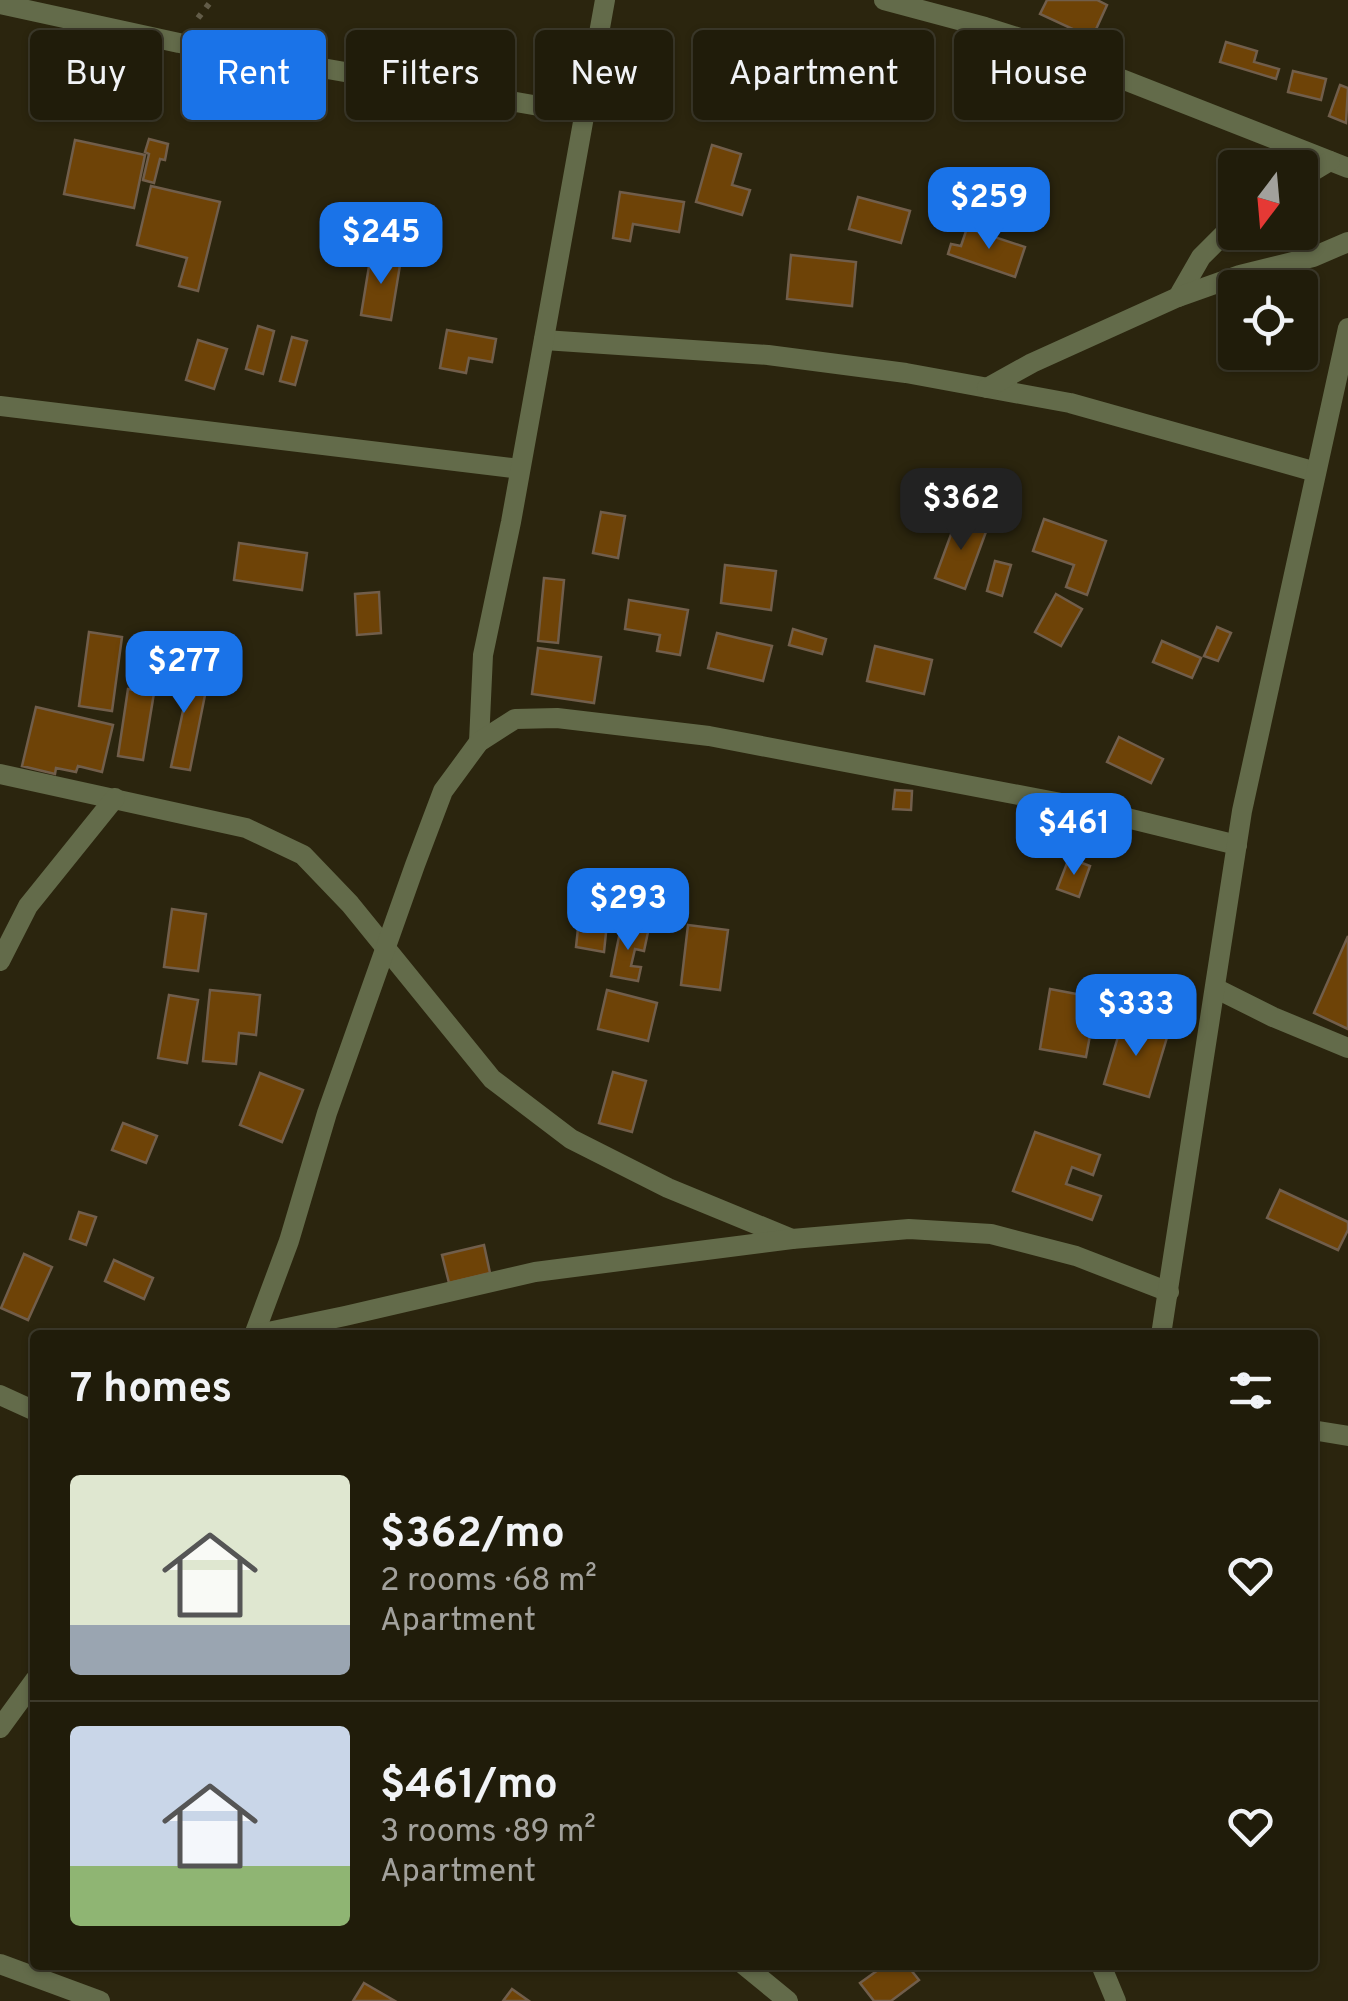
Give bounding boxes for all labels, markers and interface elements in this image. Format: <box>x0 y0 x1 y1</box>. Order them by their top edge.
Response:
chip: Buy <box>30 30 162 120</box>
chip: Rent <box>182 30 326 120</box>
chip: Filters <box>346 30 515 120</box>
chip: New <box>535 30 673 120</box>
chip: Apartment <box>693 30 934 120</box>
chip: House <box>954 30 1123 120</box>
north arrow <box>1218 150 1318 250</box>
map controls <box>1218 150 1318 370</box>
pin: $259 <box>930 167 1048 252</box>
text: $259 <box>950 179 1028 219</box>
pin: $245 <box>322 202 440 287</box>
text: $245 <box>341 214 421 254</box>
button: locate <box>1218 270 1318 370</box>
pin: $362 <box>902 468 1020 553</box>
text: $362 <box>922 480 1000 520</box>
pin: $277 <box>125 631 243 716</box>
text: $277 <box>148 643 220 683</box>
pin: $461 <box>1015 793 1133 878</box>
text: $461 <box>1038 805 1110 845</box>
pin: $293 <box>569 868 687 953</box>
text: $293 <box>589 880 667 920</box>
pin: $333 <box>1077 974 1195 1059</box>
text: $333 <box>1098 986 1174 1026</box>
icon: filters <box>1223 1363 1278 1418</box>
text: 7 homes <box>70 1364 232 1417</box>
text: $362/mo <box>380 1509 565 1562</box>
icon: home <box>150 1515 270 1635</box>
icon: heart <box>1223 1548 1278 1603</box>
text: 2 rooms · 68 m² <box>380 1562 597 1602</box>
text: Apartment <box>380 1602 536 1642</box>
text: $461/mo <box>380 1760 558 1813</box>
icon: home <box>150 1766 270 1886</box>
icon: heart <box>1223 1799 1278 1854</box>
text: 3 rooms · 89 m² <box>380 1813 596 1853</box>
text: Apartment <box>380 1853 536 1893</box>

